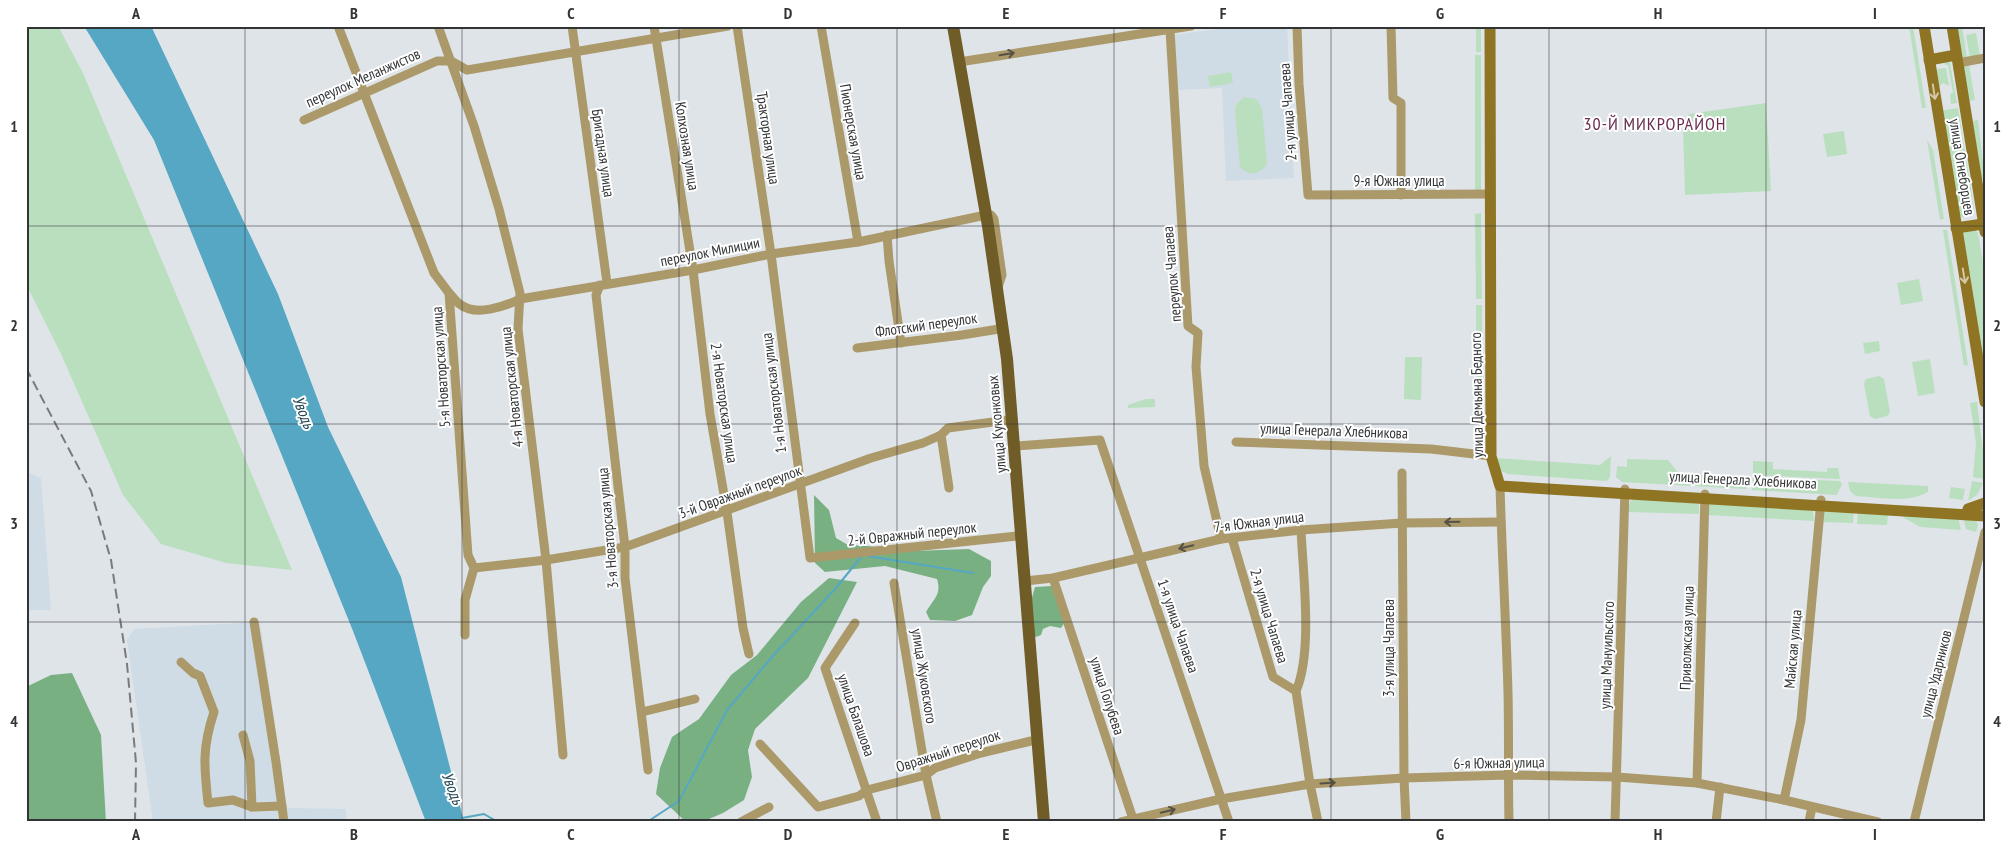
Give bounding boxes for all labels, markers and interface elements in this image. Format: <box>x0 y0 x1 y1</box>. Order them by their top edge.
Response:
text: A <box>131 3 141 23</box>
text: B <box>350 3 358 23</box>
text: C <box>567 3 575 23</box>
text: D <box>784 3 793 23</box>
text: E <box>1003 3 1010 23</box>
text: F <box>1220 3 1227 23</box>
text: G <box>1436 3 1444 23</box>
text: H <box>1654 3 1662 23</box>
text: I <box>1873 3 1877 23</box>
street label: переулок Меланжистов <box>303 44 423 111</box>
one-way arrow <box>999 48 1015 58</box>
street label: 2-я улица Чапаева <box>1275 63 1300 162</box>
street label: Пионерская улица <box>836 82 871 181</box>
one-way arrow <box>1930 83 1940 99</box>
street label: Тракторная улица <box>753 90 784 186</box>
street label: Колхозная улица <box>671 100 704 191</box>
street label: Бригадная улица <box>588 108 619 198</box>
district label: 30-Й МИКРОРАЙОН <box>1584 112 1726 135</box>
text: 1 <box>10 116 18 136</box>
text: 1 <box>1993 116 2001 136</box>
street label: улица Огнеборцев <box>1945 117 1980 217</box>
street label: 9-я Южная улица <box>1353 171 1445 190</box>
street label: переулок Чапаева <box>1158 225 1185 323</box>
street label: переулок Милиции <box>659 233 761 270</box>
one-way arrow <box>1960 268 1970 284</box>
street label: 5-я Новаторская улица <box>427 306 454 428</box>
street label: Флотский переулок <box>874 308 978 341</box>
text: 2 <box>10 315 18 335</box>
text: 2 <box>1993 315 2001 335</box>
street label: 4-я Новаторская улица <box>496 326 527 448</box>
street label: 1-я Новаторская улица <box>757 332 790 454</box>
street label: улица Демьяна Бедного <box>1466 332 1487 458</box>
street label: 2-я Новаторская улица <box>707 342 742 464</box>
street label: улица Куконковых <box>983 374 1010 474</box>
water label: Уводь <box>289 393 320 432</box>
street label: улица Генерала Хлебникова <box>1260 418 1408 443</box>
street label: 3-й Овражный переулок <box>676 460 804 523</box>
street label: улица Генерала Хлебникова <box>1669 466 1817 493</box>
street label: 3-я Новаторская улица <box>593 467 622 589</box>
street label: 7-я Южная улица <box>1213 507 1305 536</box>
text: 3 <box>10 513 18 533</box>
text: 3 <box>1993 513 2001 533</box>
street label: 2-й Овражный переулок <box>847 517 977 550</box>
one-way arrow <box>1444 518 1460 527</box>
one-way arrow <box>1178 543 1194 552</box>
street label: 2-я улица Чапаева <box>1246 566 1293 665</box>
street label: 1-я улица Чапаева <box>1154 576 1203 675</box>
street label: Приволжская улица <box>1675 585 1698 690</box>
street label: 3-я улица Чапаева <box>1379 599 1398 697</box>
street label: улица Мануильского <box>1595 601 1618 709</box>
street label: Майская улица <box>1780 609 1805 689</box>
street label: улица Жуковского <box>908 627 941 725</box>
street label: улица Ударников <box>1915 628 1956 720</box>
street label: улица Голубева <box>1086 654 1129 737</box>
street label: улица Балашова <box>833 671 879 759</box>
text: 4 <box>10 711 18 731</box>
text: 4 <box>1993 711 2001 731</box>
street label: Овражный переулок <box>893 725 1002 776</box>
street label: 6-я Южная улица <box>1453 752 1545 773</box>
water label: Уводь <box>438 769 469 808</box>
one-way arrow <box>1320 779 1336 788</box>
one-way arrow <box>1160 806 1176 815</box>
text: A <box>131 824 141 844</box>
text: B <box>350 824 358 844</box>
text: C <box>567 824 575 844</box>
text: D <box>784 824 793 844</box>
text: E <box>1003 824 1010 844</box>
text: F <box>1220 824 1227 844</box>
text: G <box>1436 824 1444 844</box>
text: H <box>1654 824 1662 844</box>
text: I <box>1873 824 1877 844</box>

